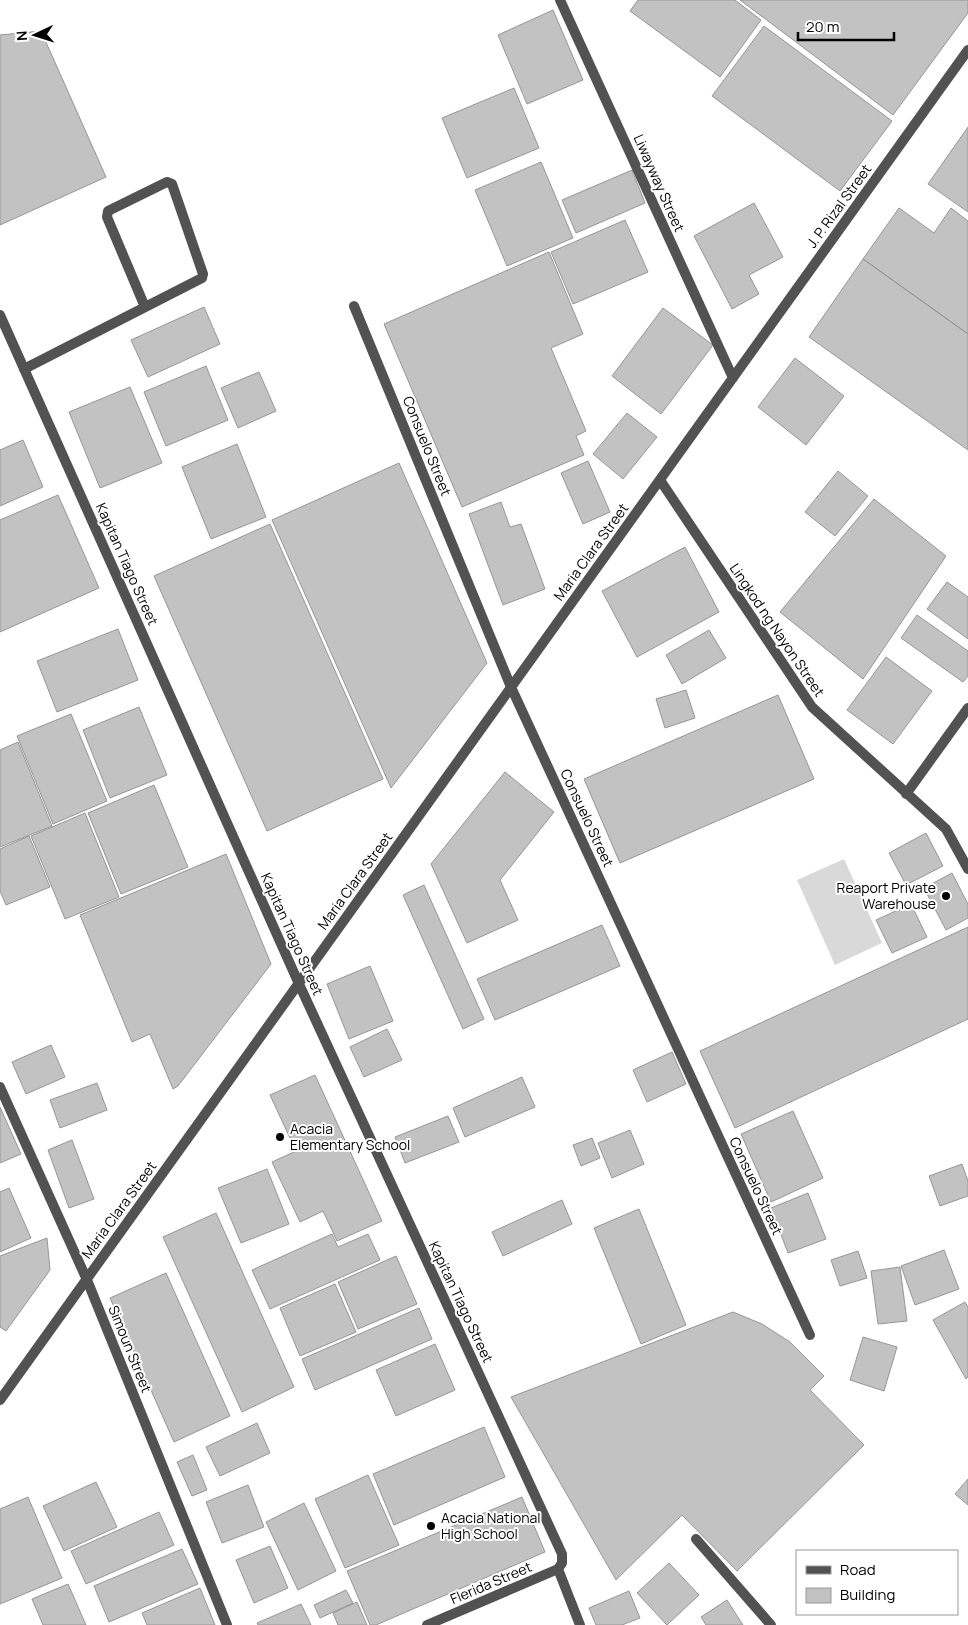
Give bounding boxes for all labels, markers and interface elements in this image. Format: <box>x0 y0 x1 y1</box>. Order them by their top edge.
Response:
north arrow <box>10 10 60 60</box>
scale bar <box>798 10 894 42</box>
text: 20 m <box>806 16 839 37</box>
text: N <box>12 30 31 42</box>
street label: Liwayway Street <box>630 131 690 235</box>
street label: J. P. Rizal Street <box>802 160 876 251</box>
street label: Consuelo Street <box>399 393 456 499</box>
street label: Maria Clara Street <box>549 499 633 604</box>
street label: Kapitan Tiago Street <box>92 500 163 628</box>
street label: Lingkod ng Nayon Street <box>726 559 829 701</box>
street label: Consuelo Street <box>556 766 619 870</box>
street label: Maria Clara Street <box>313 828 397 933</box>
street label: Kapitan Tiago Street <box>257 870 328 998</box>
place label: Reaport Private Warehouse <box>837 878 936 913</box>
marker: Reaport Private Warehouse <box>940 890 952 902</box>
place label: Acacia Elementary School <box>290 1119 410 1154</box>
marker: Acacia Elementary School <box>274 1131 286 1143</box>
street label: Consuelo Street <box>725 1134 788 1238</box>
street label: Maria Clara Street <box>77 1157 161 1262</box>
street label: Kapitan Tiago Street <box>425 1238 498 1366</box>
street label: Simoun Street <box>104 1302 157 1396</box>
place label: Acacia National High School <box>441 1508 541 1543</box>
marker: Acacia National High School <box>425 1520 437 1532</box>
legend <box>796 1550 958 1615</box>
street label: Flerida Street <box>447 1557 535 1608</box>
text: Road <box>840 1559 876 1580</box>
text: Building <box>840 1584 895 1605</box>

